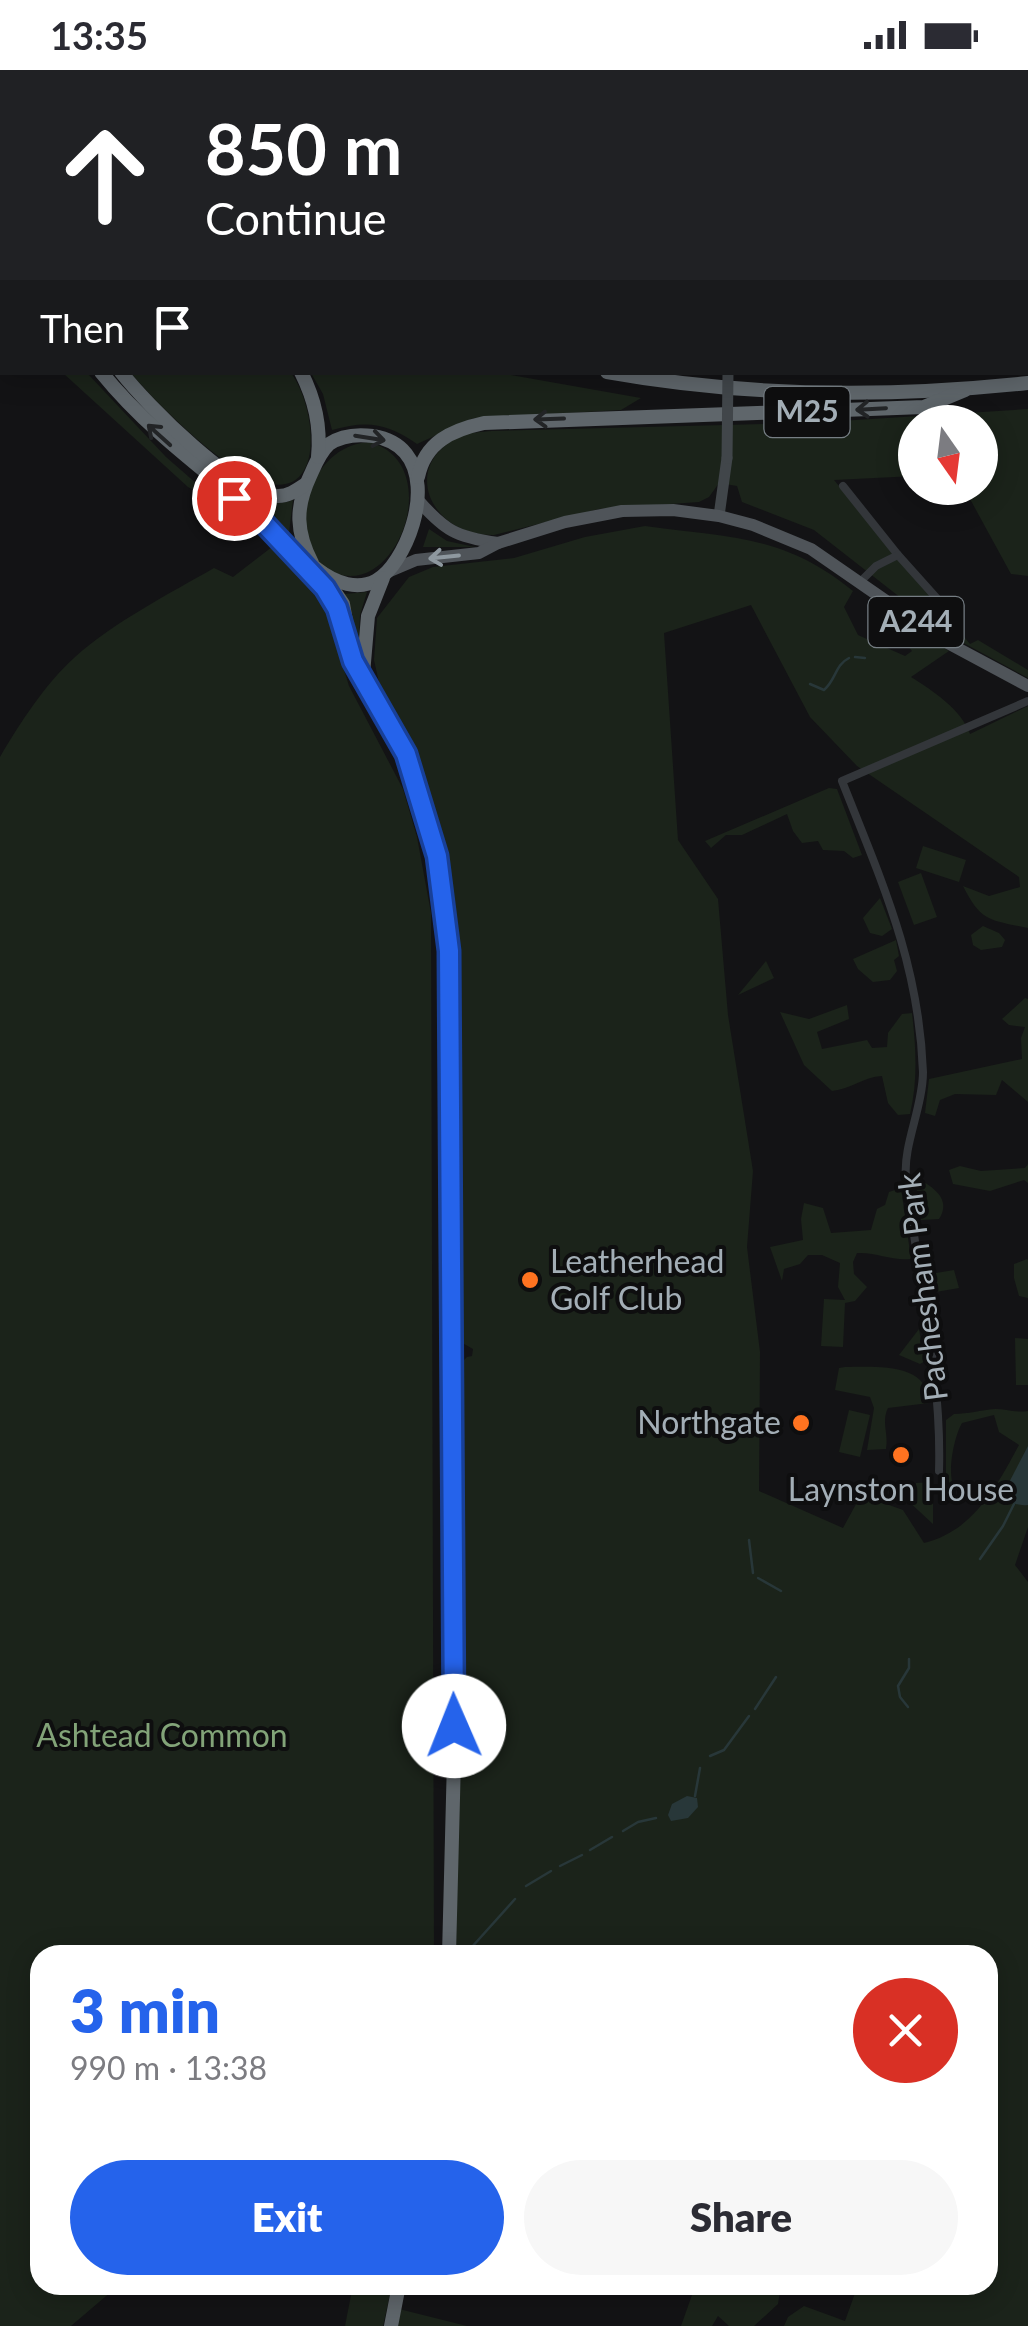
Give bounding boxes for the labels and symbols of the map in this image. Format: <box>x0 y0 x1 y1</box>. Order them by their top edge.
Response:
road number: M25 <box>764 387 850 437</box>
one-way arrow <box>855 400 887 419</box>
north arrow <box>898 405 998 505</box>
one-way arrow <box>533 410 565 429</box>
one-way arrow <box>147 424 172 447</box>
one-way arrow <box>353 429 386 447</box>
pin <box>192 456 277 541</box>
one-way arrow <box>429 547 461 566</box>
road number: A244 <box>868 597 964 647</box>
street label: Pachesham Park <box>888 1170 955 1403</box>
place label: Leatherhead Golf Club <box>550 1241 724 1317</box>
marker: Leatherhead Golf Club <box>519 1269 541 1291</box>
place label: Northgate <box>637 1402 781 1441</box>
marker: Northgate <box>790 1412 812 1434</box>
marker: Laynston House <box>890 1444 912 1466</box>
place label: Laynston House <box>788 1469 1014 1508</box>
position arrow <box>402 1674 506 1778</box>
park label: Ashtead Common <box>36 1715 288 1754</box>

